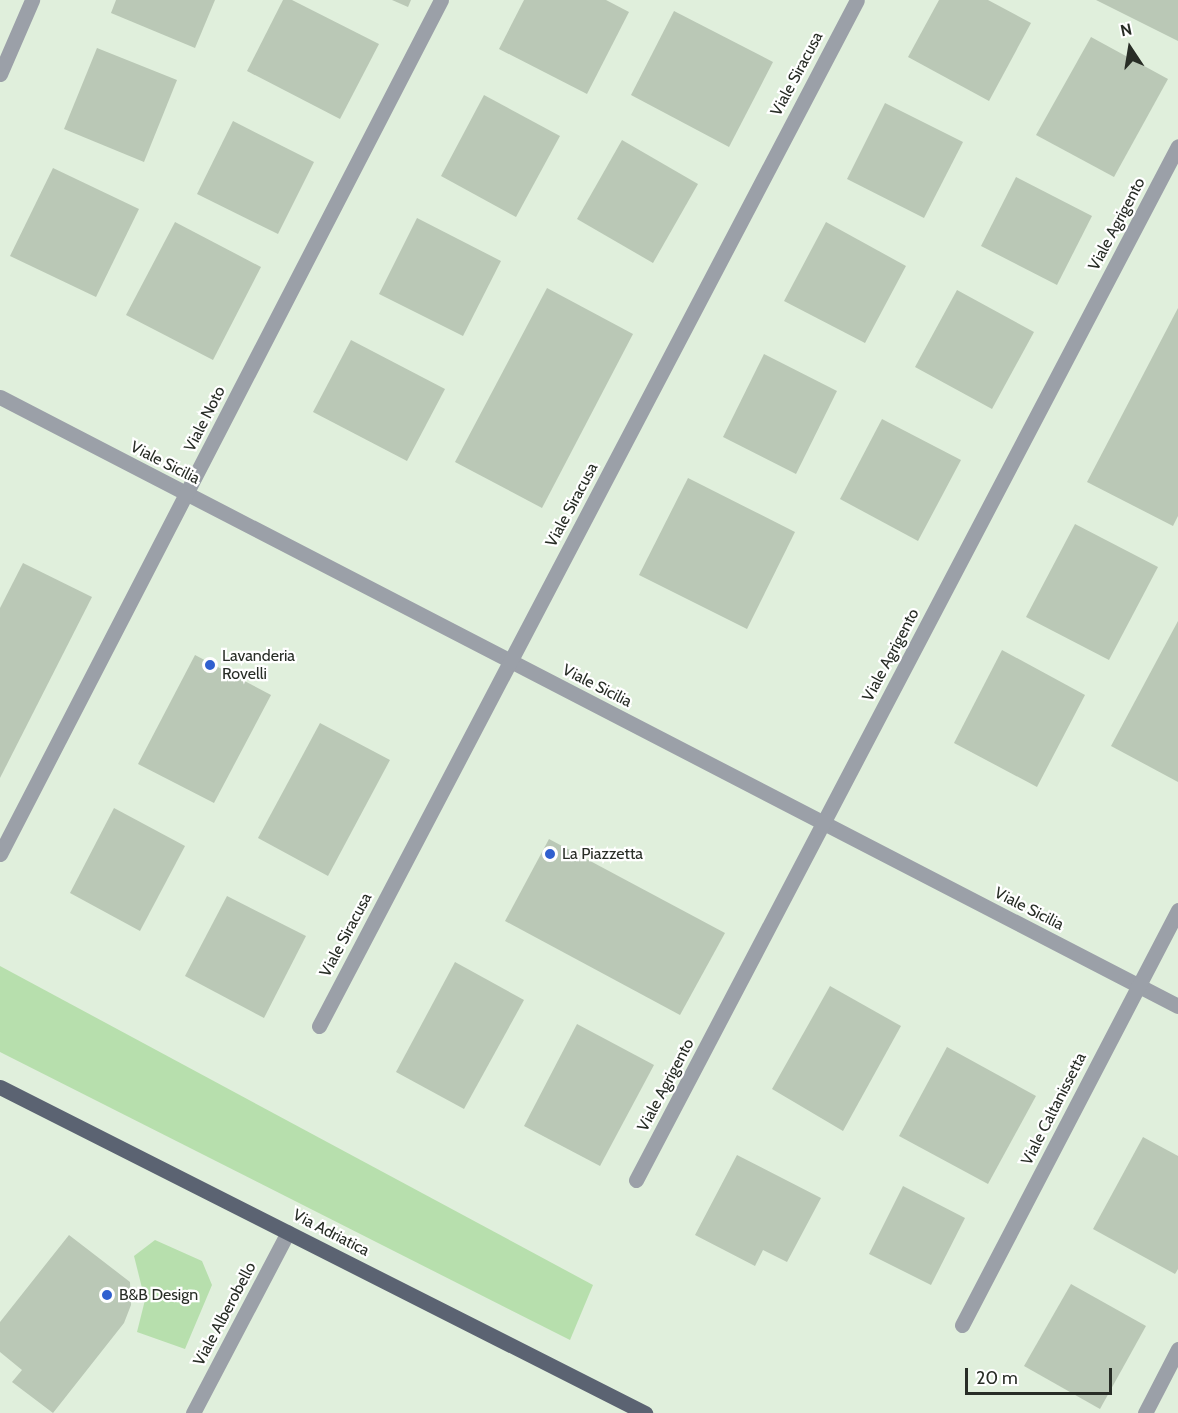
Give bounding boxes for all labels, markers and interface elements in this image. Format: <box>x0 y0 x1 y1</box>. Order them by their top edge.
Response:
north arrow <box>1100 18 1160 78</box>
text: N <box>1119 19 1134 40</box>
street label: Viale Siracusa <box>767 29 827 119</box>
street label: Viale Agrigento <box>1085 174 1149 274</box>
street label: Viale Noto <box>180 383 230 455</box>
street label: Viale Sicilia <box>127 437 203 489</box>
street label: Viale Siracusa <box>542 460 602 550</box>
street label: Viale Agrigento <box>859 605 923 705</box>
place label: Lavanderia Rovelli <box>222 646 295 684</box>
marker: Lavanderia Rovelli <box>203 658 217 672</box>
street label: Viale Sicilia <box>559 660 635 712</box>
place label: La Piazzetta <box>562 844 643 864</box>
marker: La Piazzetta <box>543 847 557 861</box>
street label: Viale Sicilia <box>991 883 1067 935</box>
street label: Viale Siracusa <box>316 890 376 980</box>
street label: Viale Agrigento <box>634 1035 698 1135</box>
street label: Viale Caltanissetta <box>1017 1050 1091 1168</box>
street label: Via Adriatica <box>289 1206 373 1260</box>
street label: Viale Alberobello <box>190 1259 260 1369</box>
place label: B&B Design <box>119 1285 198 1305</box>
marker: B&B Design <box>100 1288 114 1302</box>
scale bar <box>968 1356 1115 1394</box>
text: 20 m <box>976 1367 1018 1389</box>

